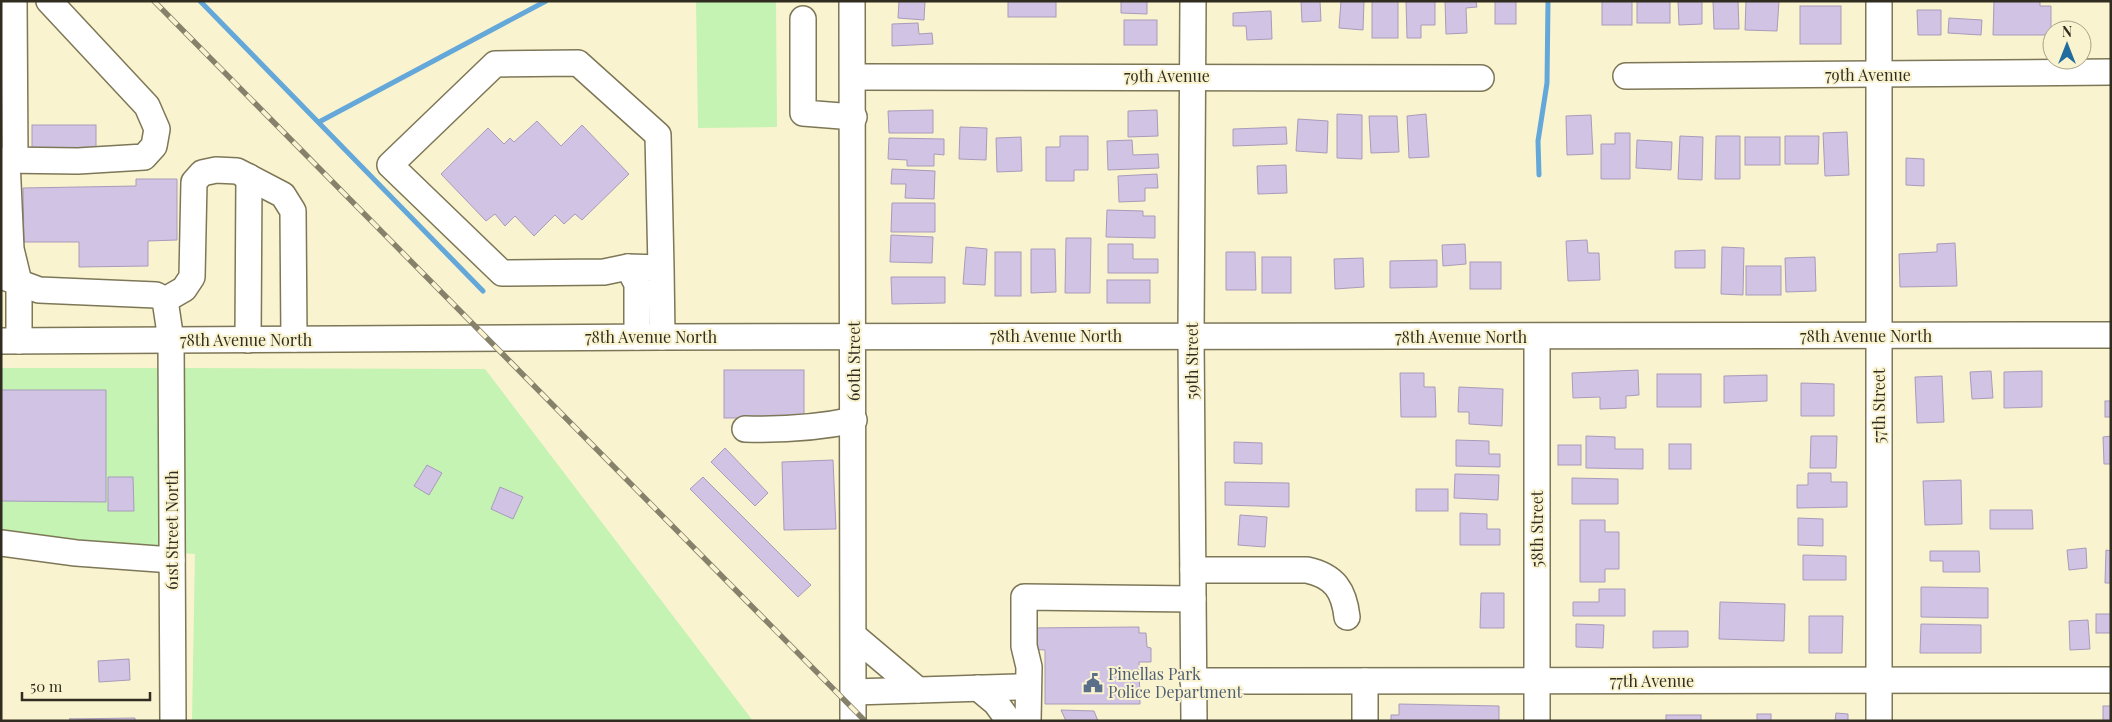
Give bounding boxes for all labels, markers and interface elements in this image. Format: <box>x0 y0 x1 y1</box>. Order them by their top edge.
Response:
north arrow <box>2042 20 2092 70</box>
text: N <box>2062 22 2072 41</box>
street label: 79th Avenue <box>1825 64 1911 85</box>
street label: 79th Avenue <box>1124 65 1210 86</box>
street label: 60th Street <box>843 321 864 401</box>
street label: 59th Street <box>1181 322 1202 399</box>
street label: 78th Avenue North <box>990 325 1123 346</box>
street label: 78th Avenue North <box>1800 325 1933 346</box>
street label: 78th Avenue North <box>585 326 718 347</box>
street label: 78th Avenue North <box>1395 326 1528 347</box>
street label: 78th Avenue North <box>180 329 313 350</box>
street label: 57th Street <box>1868 368 1889 444</box>
street label: 61st Street North <box>161 470 182 590</box>
street label: 58th Street <box>1526 490 1547 567</box>
place label: Pinellas Park Police Department <box>1108 663 1242 702</box>
scale bar <box>22 670 150 702</box>
street label: 77th Avenue <box>1610 670 1694 691</box>
public building icon: Pinellas Park Police Department <box>1082 672 1104 694</box>
text: 50 m <box>30 676 63 696</box>

